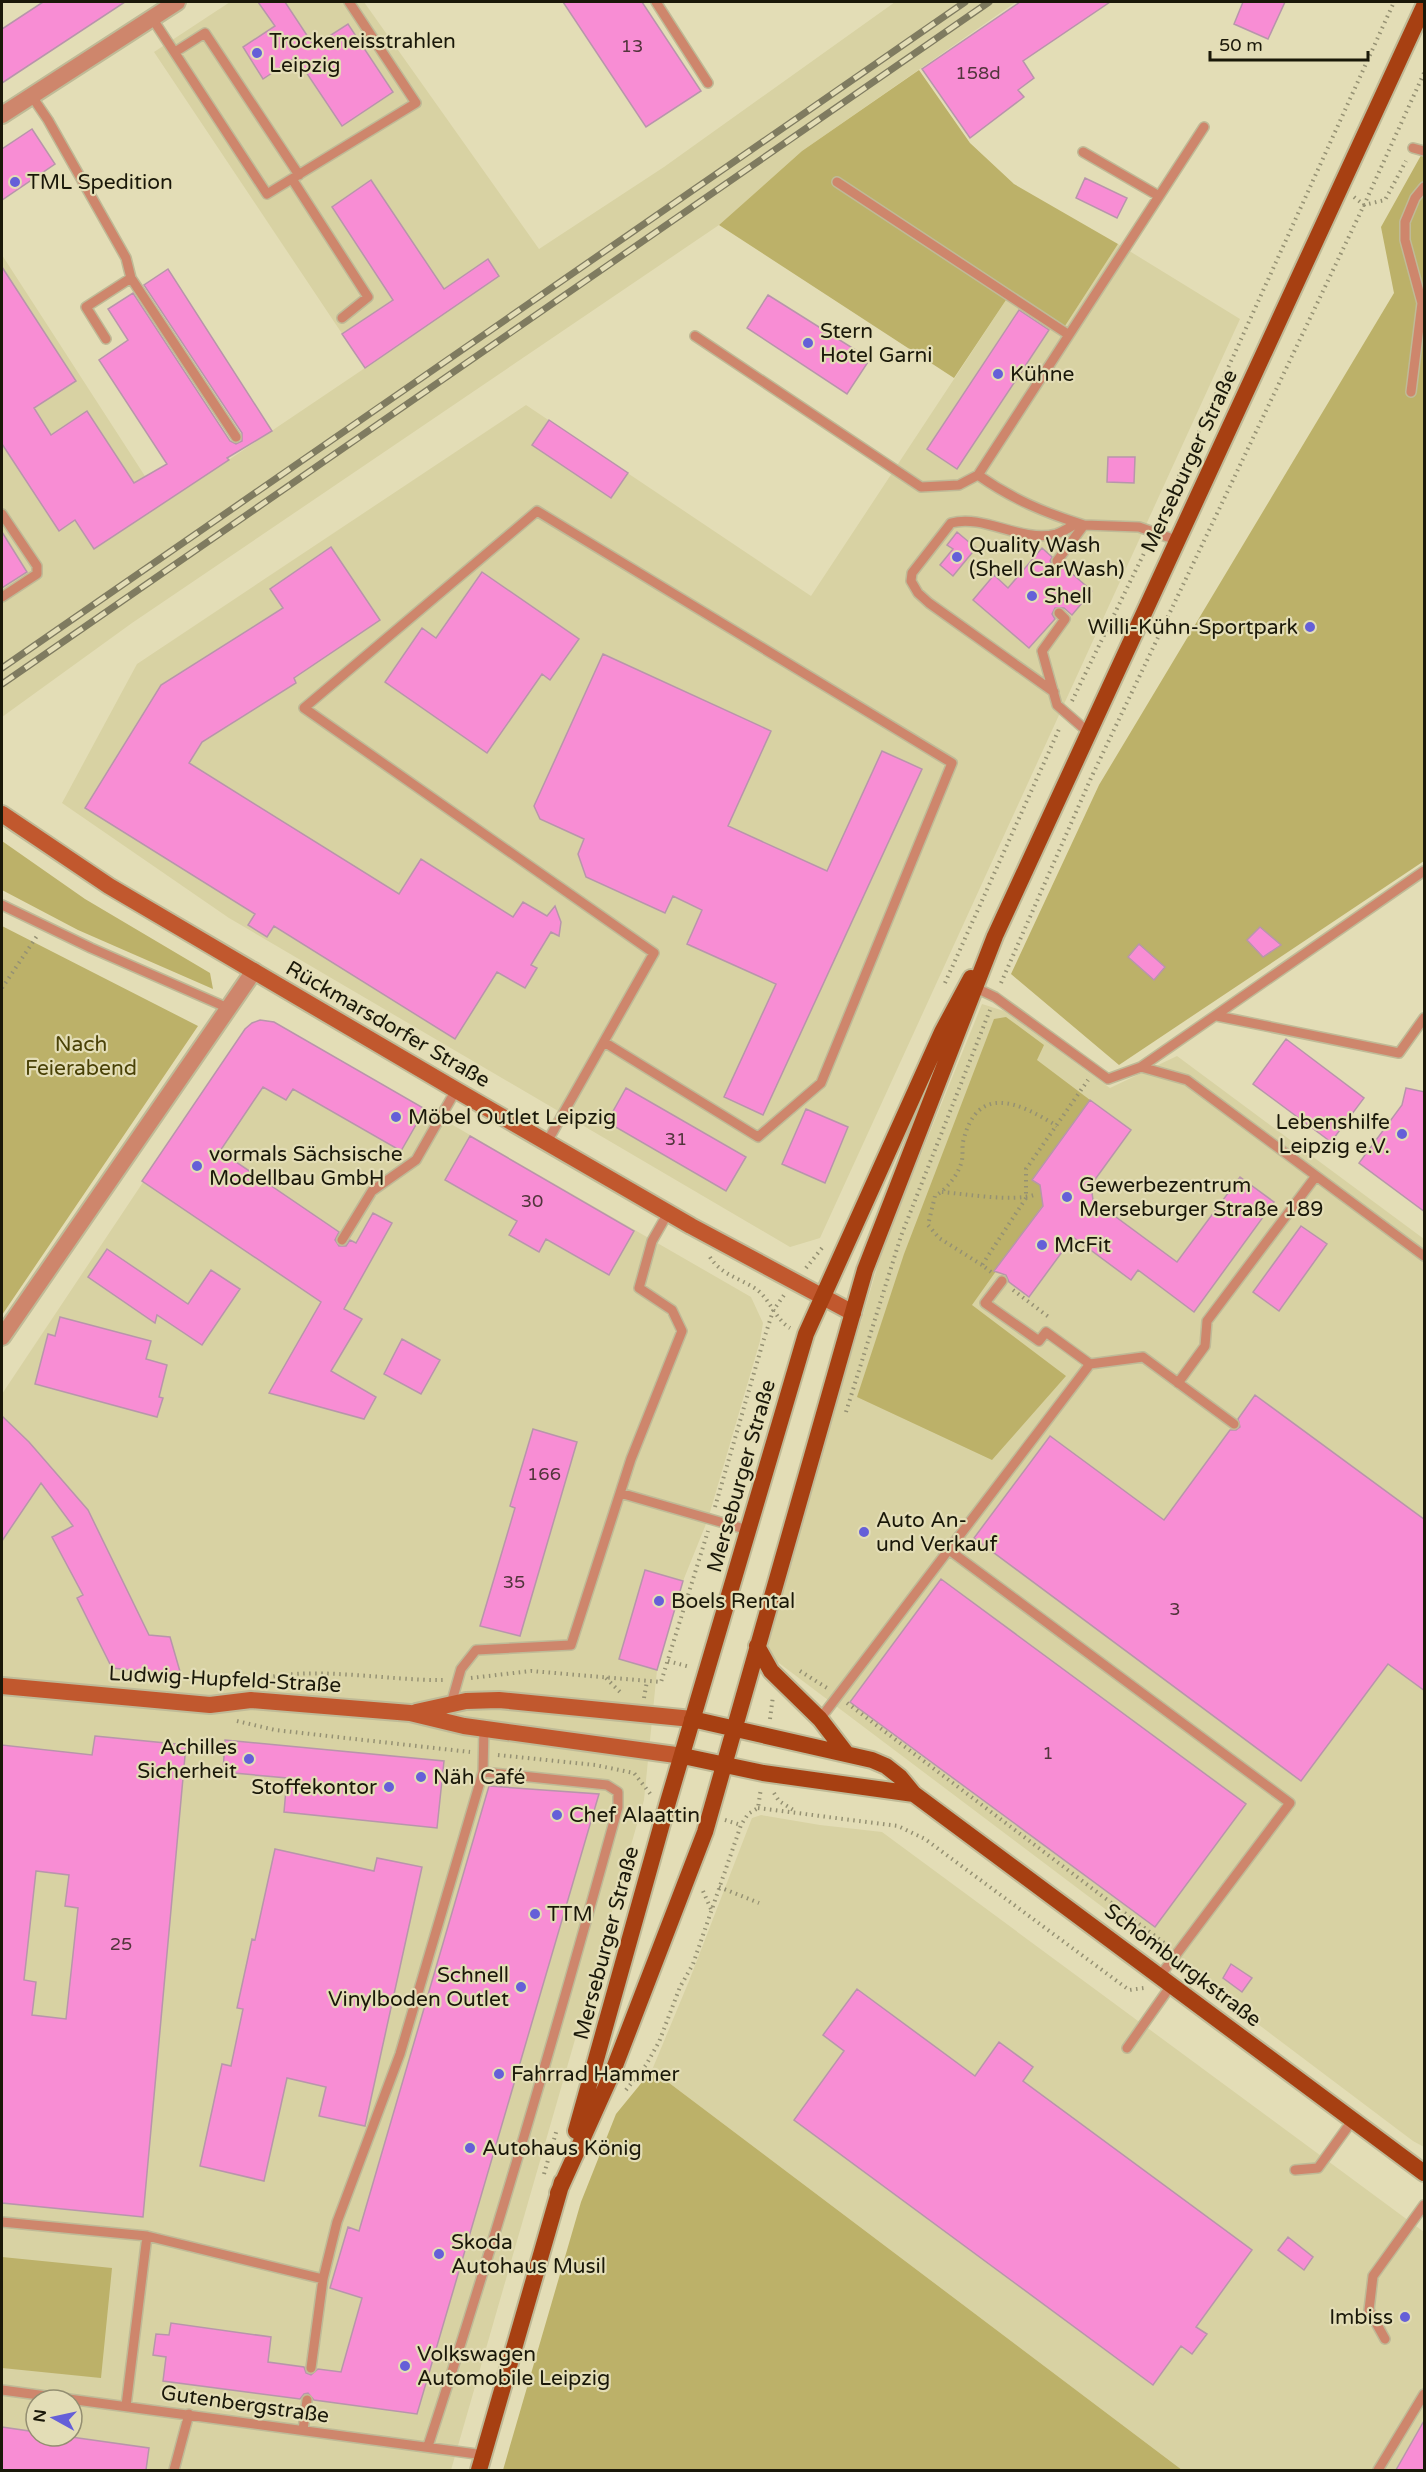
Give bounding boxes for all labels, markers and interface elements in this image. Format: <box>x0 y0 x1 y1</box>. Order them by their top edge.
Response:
scale bar <box>1210 24 1368 62</box>
place label: Trockeneisstrahlen Leipzig <box>269 29 456 78</box>
text: 50 m <box>1219 34 1263 56</box>
house number: 13 <box>621 35 643 57</box>
marker: Trockeneisstrahlen Leipzig <box>250 46 264 60</box>
house number: 158d <box>955 62 1001 84</box>
place label: TML Spedition <box>27 170 173 195</box>
marker: TML Spedition <box>8 175 22 189</box>
place label: Stern Hotel Garni <box>820 319 932 368</box>
marker: Stern Hotel Garni <box>801 336 815 350</box>
place label: Kühne <box>1010 362 1074 387</box>
street label: Merseburger Straße <box>1136 366 1243 557</box>
marker: Kühne <box>991 367 1005 381</box>
place label: Quality Wash (Shell CarWash) <box>969 533 1125 582</box>
marker: Quality Wash (Shell CarWash) <box>950 550 964 564</box>
place label: Shell <box>1044 584 1092 609</box>
marker: Shell <box>1025 589 1039 603</box>
place label: Willi-Kühn-Sportpark <box>1087 615 1298 640</box>
marker: Willi-Kühn-Sportpark <box>1303 620 1317 634</box>
street label: Rückmarsdorfer Straße <box>281 956 494 1093</box>
park label: Nach Feierabend <box>25 1032 137 1081</box>
place label: Möbel Outlet Leipzig <box>408 1105 616 1130</box>
marker: Möbel Outlet Leipzig <box>389 1110 403 1124</box>
place label: Lebenshilfe Leipzig e.V. <box>1275 1110 1390 1159</box>
marker: Lebenshilfe Leipzig e.V. <box>1395 1127 1409 1141</box>
house number: 31 <box>665 1128 687 1150</box>
place label: vormals Sächsische Modellbau GmbH <box>209 1142 403 1191</box>
marker: vormals Sächsische Modellbau GmbH <box>190 1159 204 1173</box>
place label: Gewerbezentrum Merseburger Straße 189 <box>1079 1173 1323 1222</box>
house number: 30 <box>521 1190 543 1212</box>
marker: Gewerbezentrum Merseburger Straße 189 <box>1060 1190 1074 1204</box>
place label: McFit <box>1054 1233 1111 1258</box>
marker: McFit <box>1035 1238 1049 1252</box>
street label: Merseburger Straße <box>702 1377 781 1575</box>
house number: 166 <box>527 1463 561 1485</box>
place label: Auto An- und Verkauf <box>876 1508 997 1557</box>
marker: Auto An- und Verkauf <box>857 1525 871 1539</box>
house number: 35 <box>503 1571 525 1593</box>
place label: Boels Rental <box>671 1589 795 1614</box>
marker: Boels Rental <box>652 1594 666 1608</box>
house number: 3 <box>1169 1598 1181 1620</box>
street label: Ludwig-Hupfeld-Straße <box>108 1661 342 1698</box>
place label: Achilles Sicherheit <box>137 1735 237 1784</box>
house number: 1 <box>1042 1742 1054 1764</box>
marker: Achilles Sicherheit <box>242 1752 256 1766</box>
place label: Näh Café <box>433 1765 525 1790</box>
marker: Näh Café <box>414 1770 428 1784</box>
place label: Stoffekontor <box>251 1775 377 1800</box>
marker: Stoffekontor <box>382 1780 396 1794</box>
place label: Chef Alaattin <box>569 1803 700 1828</box>
marker: Chef Alaattin <box>550 1808 564 1822</box>
street label: Merseburger Straße <box>569 1844 644 2043</box>
street label: Schomburgkstraße <box>1099 1898 1266 2033</box>
place label: TTM <box>547 1902 593 1927</box>
marker: TTM <box>528 1907 542 1921</box>
house number: 25 <box>110 1933 132 1955</box>
place label: Schnell Vinylboden Outlet <box>328 1963 509 2012</box>
marker: Schnell Vinylboden Outlet <box>514 1980 528 1994</box>
place label: Fahrrad Hammer <box>511 2062 680 2087</box>
marker: Fahrrad Hammer <box>492 2067 506 2081</box>
place label: Autohaus König <box>482 2136 642 2161</box>
marker: Autohaus König <box>463 2141 477 2155</box>
place label: Skoda Autohaus Musil <box>451 2230 606 2279</box>
marker: Skoda Autohaus Musil <box>432 2247 446 2261</box>
place label: Imbiss <box>1329 2305 1393 2330</box>
marker: Imbiss <box>1398 2310 1412 2324</box>
place label: Volkswagen Automobile Leipzig <box>417 2342 610 2391</box>
marker: Volkswagen Automobile Leipzig <box>398 2359 412 2373</box>
street label: Gutenbergstraße <box>159 2380 331 2429</box>
north arrow <box>24 2388 84 2448</box>
text: N <box>29 2408 51 2424</box>

